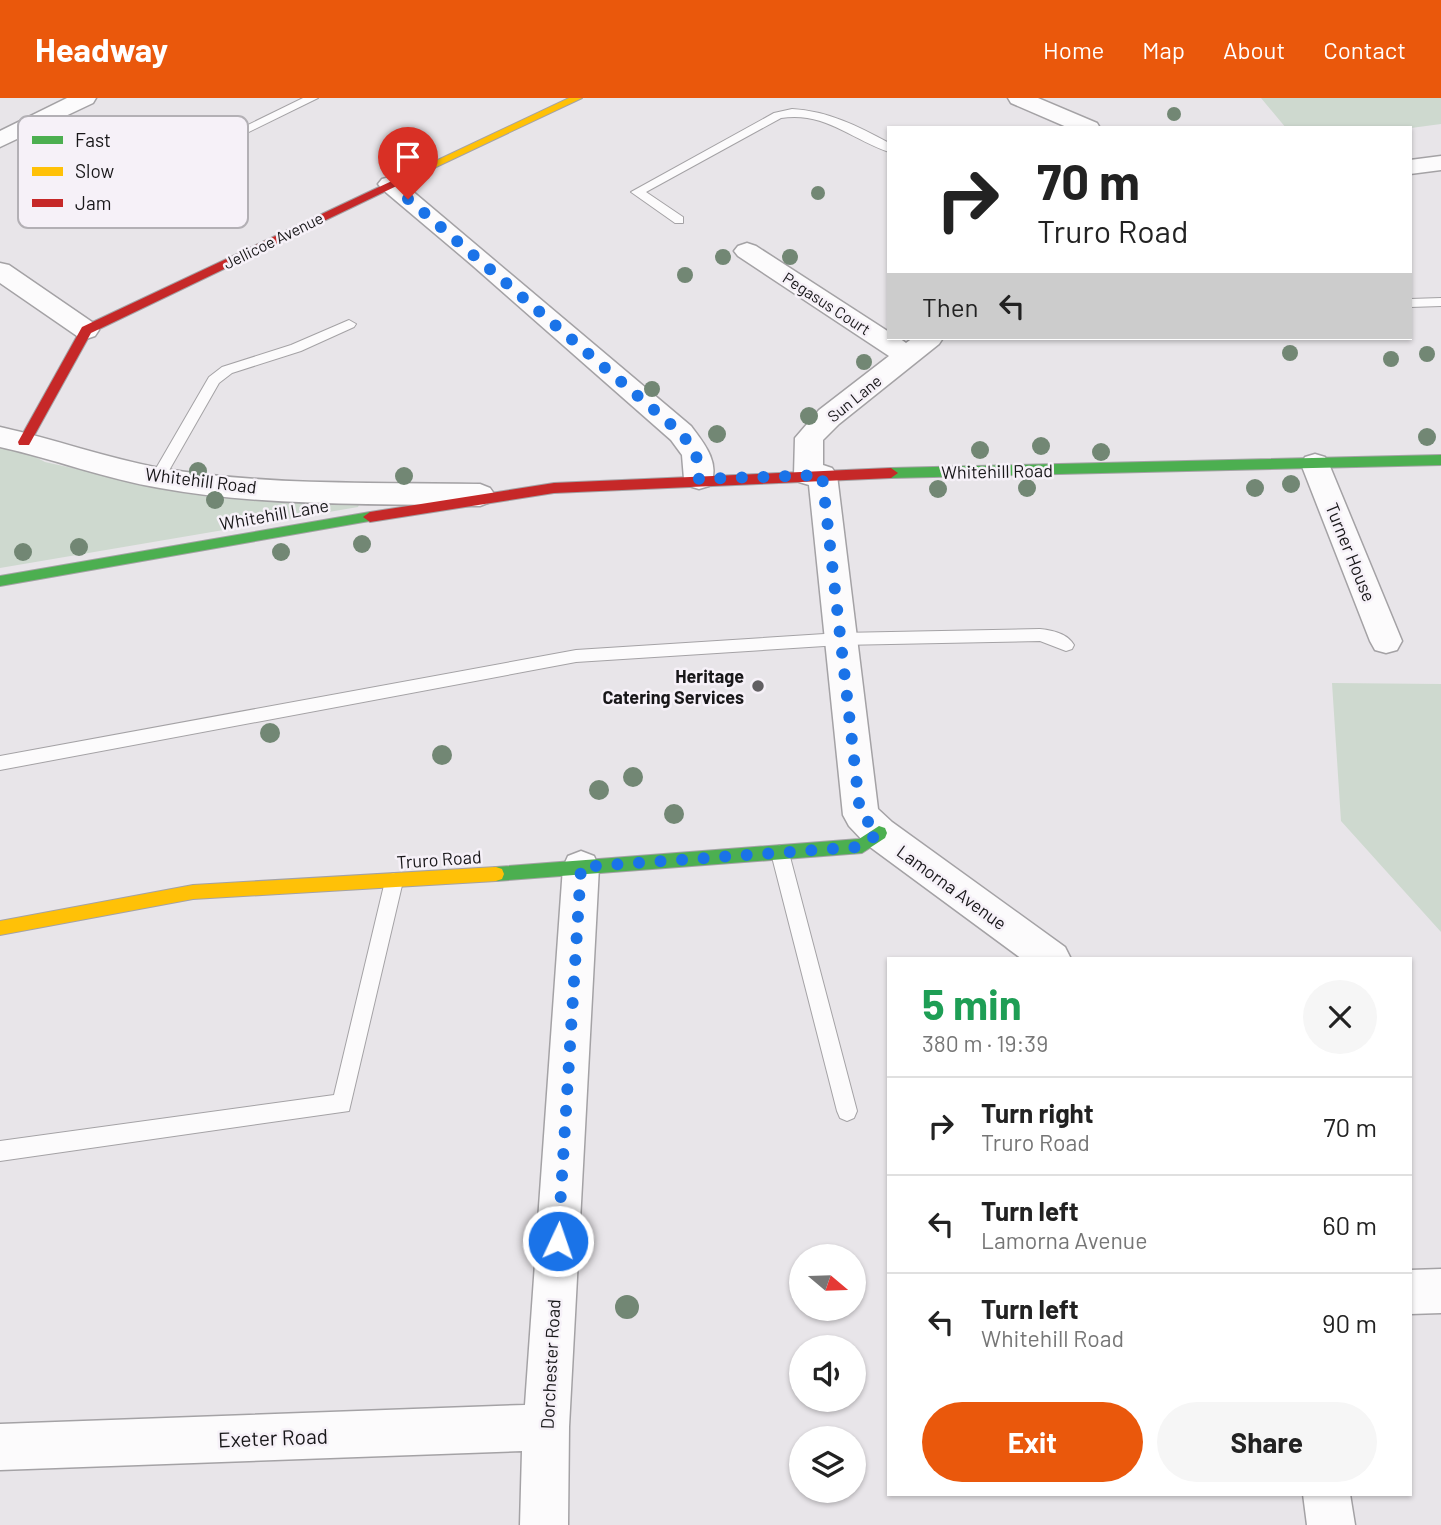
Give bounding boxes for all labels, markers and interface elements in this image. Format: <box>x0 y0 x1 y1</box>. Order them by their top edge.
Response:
text: Headway <box>35 29 168 69</box>
text: Home <box>1043 35 1104 64</box>
text: Map <box>1142 35 1185 64</box>
text: About <box>1223 35 1285 64</box>
text: Contact <box>1323 35 1406 64</box>
legend <box>18 116 248 228</box>
pin <box>378 127 438 199</box>
text: Fast <box>75 128 111 151</box>
icon: arrive <box>389 138 427 176</box>
text: 70 m <box>1037 151 1140 210</box>
icon: right <box>922 154 1013 245</box>
text: Slow <box>75 159 114 182</box>
text: Jam <box>75 191 111 214</box>
street label: Jellicoe Avenue <box>220 208 326 272</box>
text: Truro Road <box>1037 211 1188 249</box>
street label: Pegasus Court <box>780 268 874 338</box>
icon: left <box>993 287 1031 325</box>
text: Then <box>922 291 979 322</box>
street label: Sun Lane <box>823 370 885 426</box>
street label: Whitehill Road <box>941 459 1053 483</box>
street label: Whitehill Road <box>144 462 258 498</box>
street label: Whitehill Lane <box>218 494 330 534</box>
street label: Turner House <box>1321 499 1381 605</box>
place label: Heritage Catering Services <box>602 665 744 708</box>
marker: Heritage Catering Services <box>750 678 766 694</box>
street label: Lamorna Avenue <box>893 840 1011 934</box>
street label: Truro Road <box>396 845 482 873</box>
text: 5 min <box>922 978 1022 1028</box>
button: close <box>1303 980 1377 1054</box>
text: 380 m · 19:39 <box>922 1029 1048 1057</box>
text: Turn right <box>981 1097 1094 1128</box>
icon: right <box>922 1107 960 1145</box>
text: 70 m <box>1323 1111 1377 1142</box>
text: Truro Road <box>981 1128 1090 1156</box>
text: Turn left <box>981 1195 1079 1226</box>
position arrow <box>521 1204 595 1278</box>
icon: left <box>922 1205 960 1243</box>
text: 60 m <box>1322 1209 1377 1240</box>
text: Lamorna Avenue <box>981 1226 1147 1254</box>
north arrow <box>789 1244 866 1321</box>
map controls <box>789 1244 866 1503</box>
text: Turn left <box>981 1293 1079 1324</box>
street label: Dorchester Road <box>536 1298 564 1430</box>
icon: left <box>922 1303 960 1341</box>
text: 90 m <box>1322 1307 1377 1338</box>
text: Whitehill Road <box>981 1324 1124 1352</box>
button: sound <box>789 1335 866 1412</box>
button: Exit <box>922 1402 1143 1482</box>
button: Share <box>1157 1402 1377 1482</box>
street label: Exeter Road <box>218 1423 328 1451</box>
button: layers <box>789 1426 866 1503</box>

